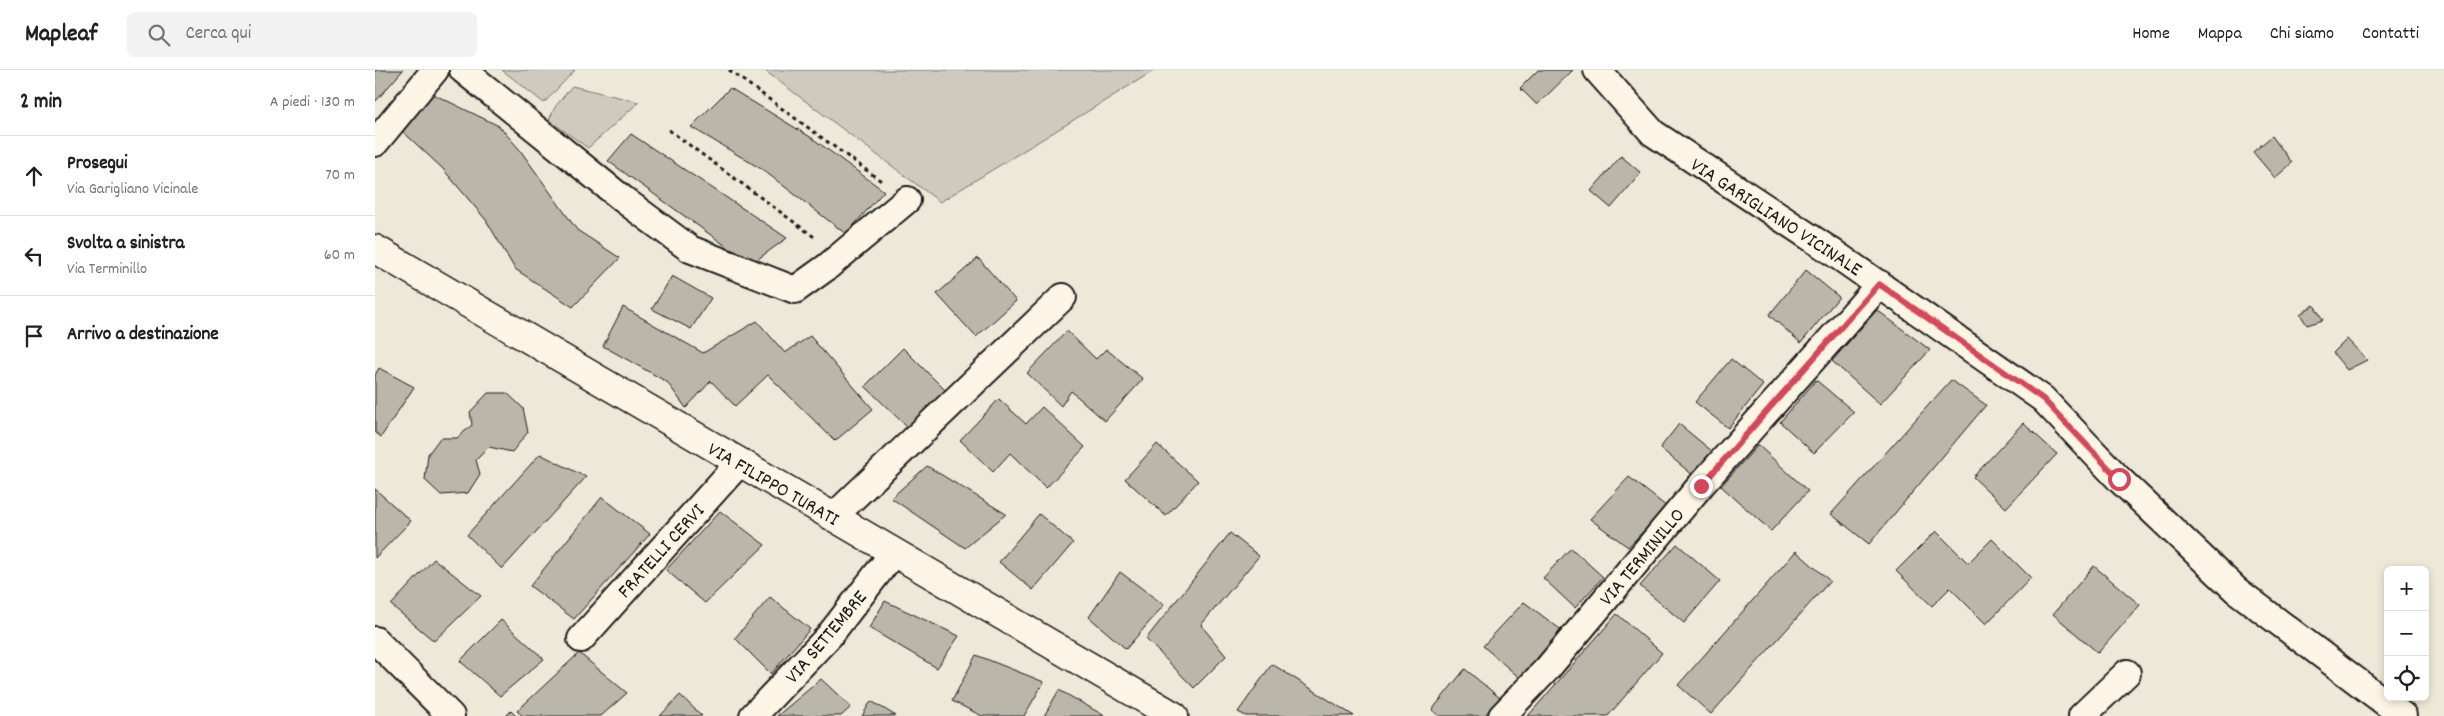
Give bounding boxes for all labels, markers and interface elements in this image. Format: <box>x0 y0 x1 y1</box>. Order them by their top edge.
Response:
search box <box>127 12 477 57</box>
text: Mapleaf <box>25 18 97 52</box>
icon: search <box>145 21 173 49</box>
text: Cerca qui <box>185 21 251 48</box>
text: Home <box>2132 22 2170 47</box>
text: Mappa <box>2198 22 2242 47</box>
text: Chi siamo <box>2270 22 2334 47</box>
text: Contatti <box>2362 22 2419 47</box>
text: 2 min <box>20 88 62 118</box>
text: A piedi · 130 m <box>270 91 355 114</box>
text: Prosegui <box>67 151 127 178</box>
street label: VIA GARIGLIANO VICINALE <box>1684 152 1867 285</box>
icon: ahead <box>20 162 48 190</box>
text: 70 m <box>325 164 355 187</box>
text: Via Garigliano Vicinale <box>67 178 198 201</box>
text: Svolta a sinistra <box>67 231 185 258</box>
icon: left <box>20 242 48 270</box>
text: 60 m <box>324 244 355 267</box>
text: Via Terminillo <box>67 258 147 281</box>
icon: arrive <box>20 322 48 350</box>
text: Arrivo a destinazione <box>67 322 219 349</box>
street label: VIA FILIPPO TURATI <box>702 437 843 535</box>
route start <box>2108 468 2131 491</box>
route end <box>1690 475 1713 498</box>
street label: FRATELLI CERVI <box>612 499 712 605</box>
street label: VIA TERMINILLO <box>1594 503 1693 613</box>
map controls <box>2384 566 2429 701</box>
button: + <box>2384 566 2429 611</box>
street label: VIA SETTEMBRE <box>780 585 875 691</box>
button: − <box>2384 611 2429 656</box>
button: locate <box>2384 656 2429 701</box>

